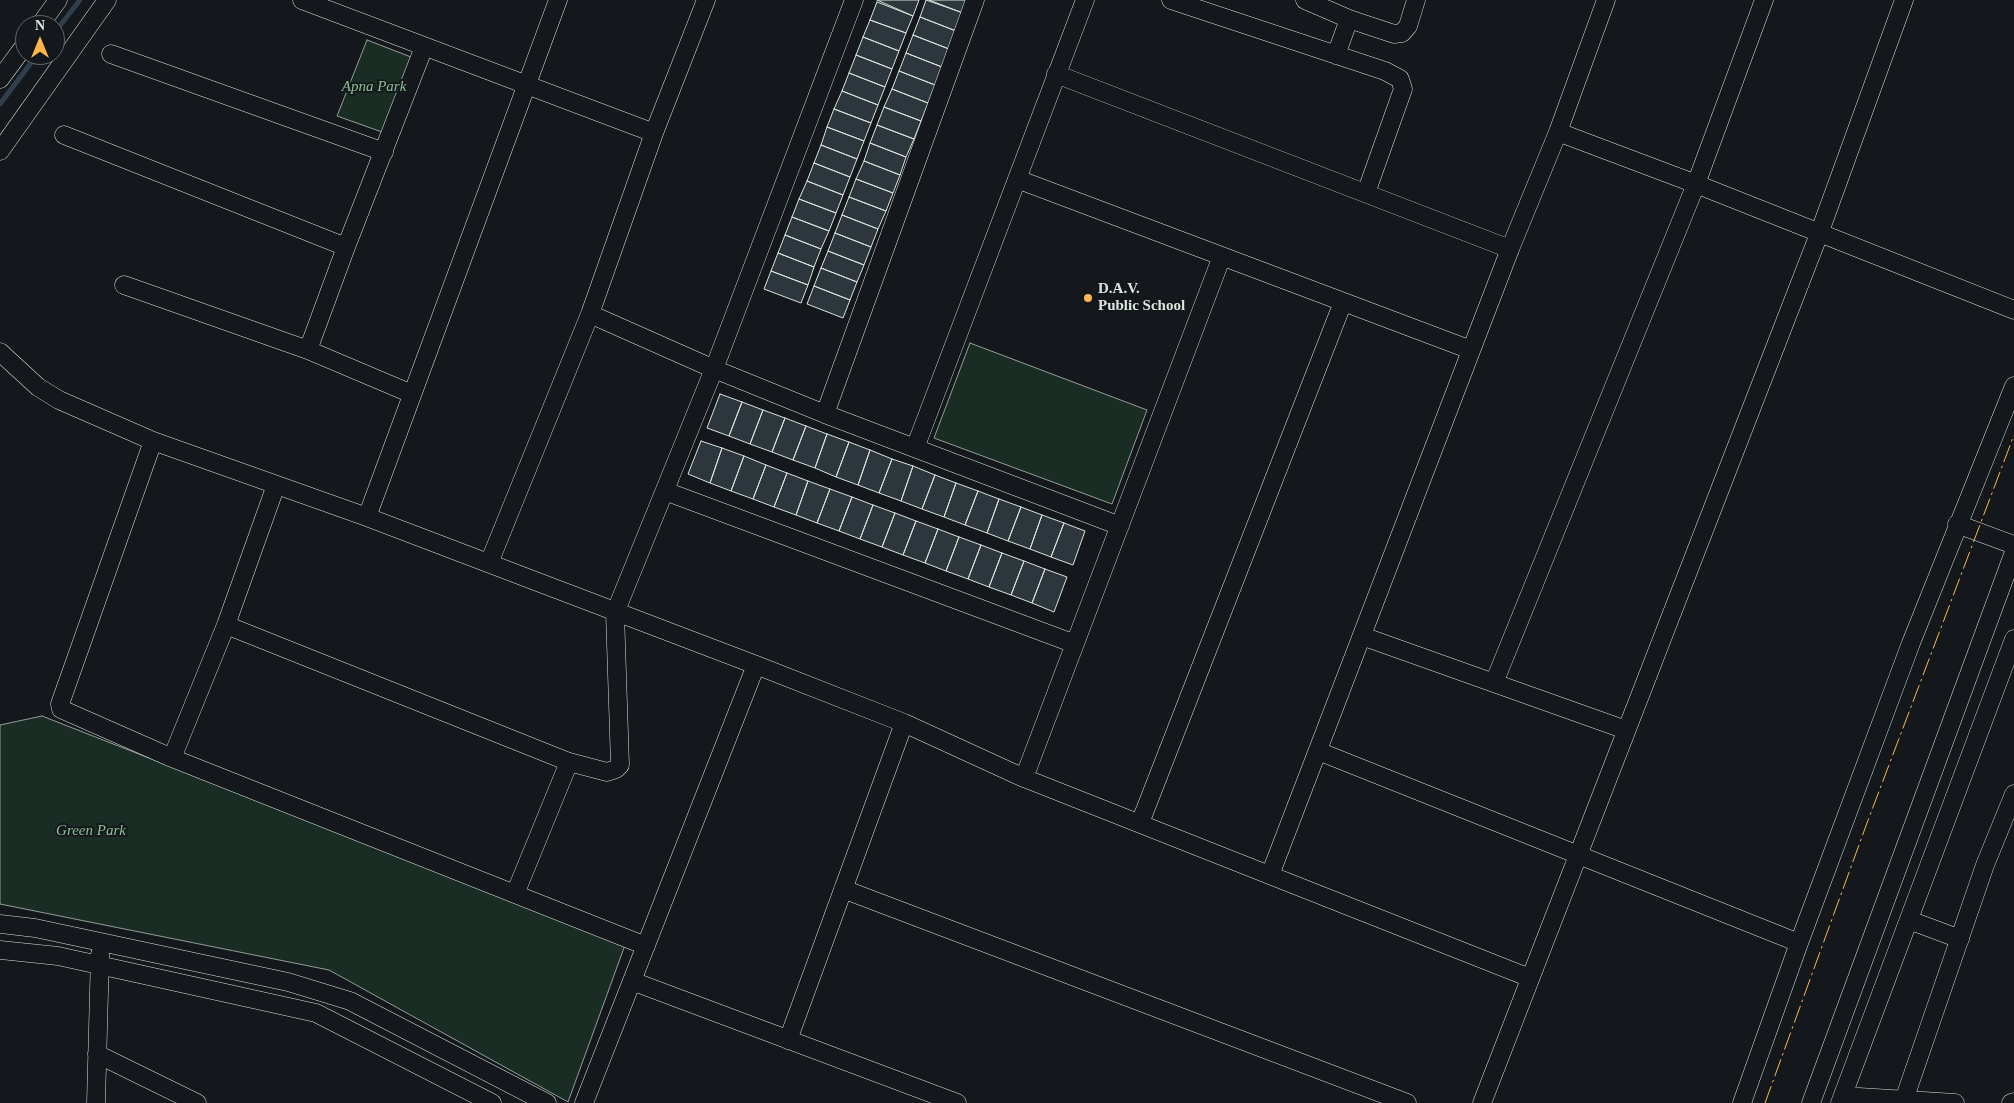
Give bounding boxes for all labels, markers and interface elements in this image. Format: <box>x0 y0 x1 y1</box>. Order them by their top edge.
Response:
north arrow <box>15 15 65 65</box>
text: N <box>35 18 45 33</box>
park label: Apna Park <box>342 78 406 96</box>
place label: D.A.V. Public School <box>1098 280 1185 315</box>
marker: D.A.V. Public School <box>1082 292 1094 304</box>
park label: Green Park <box>56 822 126 840</box>

